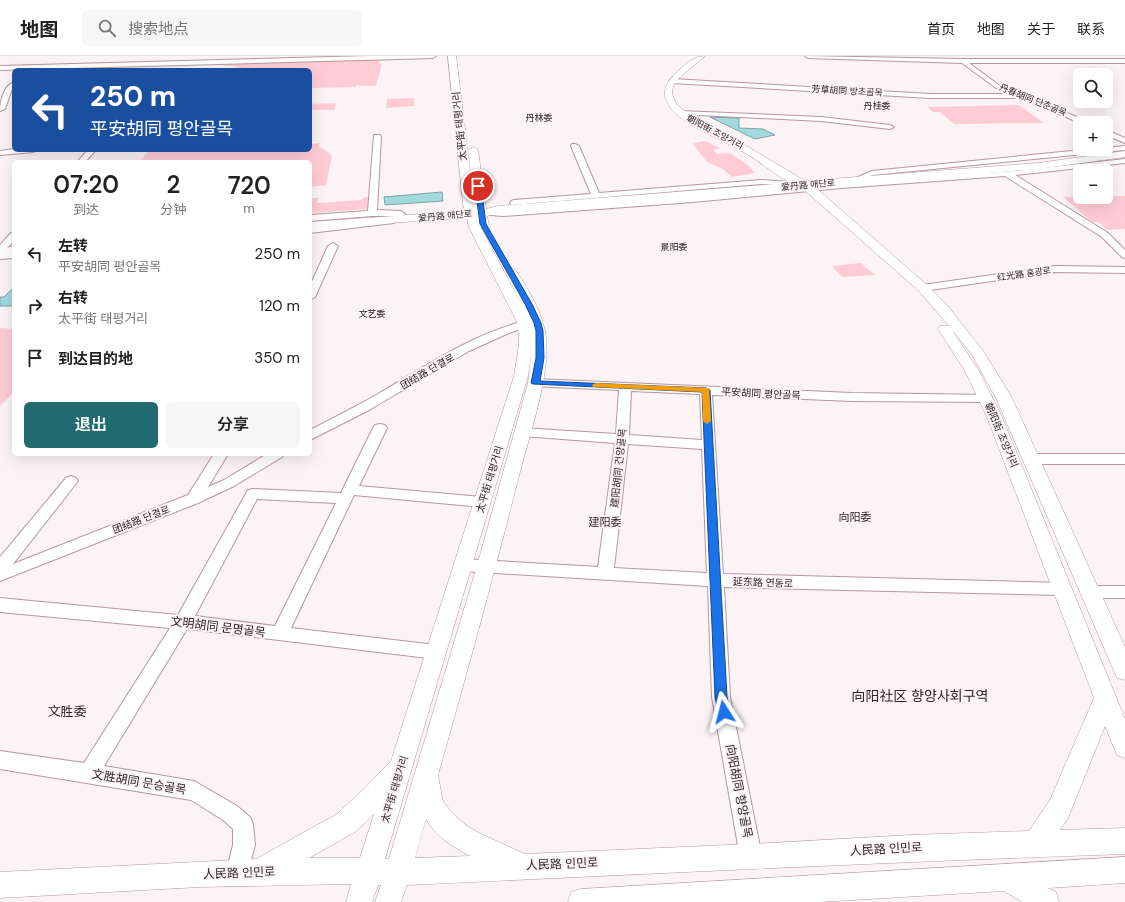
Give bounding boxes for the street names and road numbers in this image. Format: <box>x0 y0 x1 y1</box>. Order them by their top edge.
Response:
street label: 丹春胡同 단춘골목 <box>998 81 1068 119</box>
street label: 芳草胡同 방초골목 <box>811 83 883 99</box>
street label: 太平街 태평거리 <box>449 91 470 161</box>
street label: 朝阳街 조양거리 <box>685 112 745 152</box>
street label: 爱丹路 애단로 <box>780 177 836 193</box>
street label: 爱丹路 애단로 <box>417 208 473 224</box>
street label: 红光路 홍광로 <box>996 264 1052 284</box>
street label: 团结路 단결로 <box>398 351 457 392</box>
street label: 平安胡同 평안골목 <box>721 385 801 402</box>
street label: 朝阳街 조양거리 <box>982 401 1021 470</box>
street label: 建阳胡同 건양골목 <box>608 428 629 508</box>
street label: 太平街 태평거리 <box>473 444 506 514</box>
street label: 团结路 단결로 <box>111 503 172 536</box>
street label: 延东路 연동로 <box>733 575 793 590</box>
street label: 文明胡同 문명골목 <box>170 613 266 641</box>
street label: 向阳胡同 향양골목 <box>722 743 756 839</box>
street label: 太平街 태평거리 <box>378 754 411 824</box>
street label: 文胜胡同 문승골목 <box>91 766 187 798</box>
street label: 人民路 인민로 <box>849 839 923 859</box>
street label: 人民路 인민로 <box>526 855 598 873</box>
street label: 人民路 인민로 <box>203 864 275 882</box>

